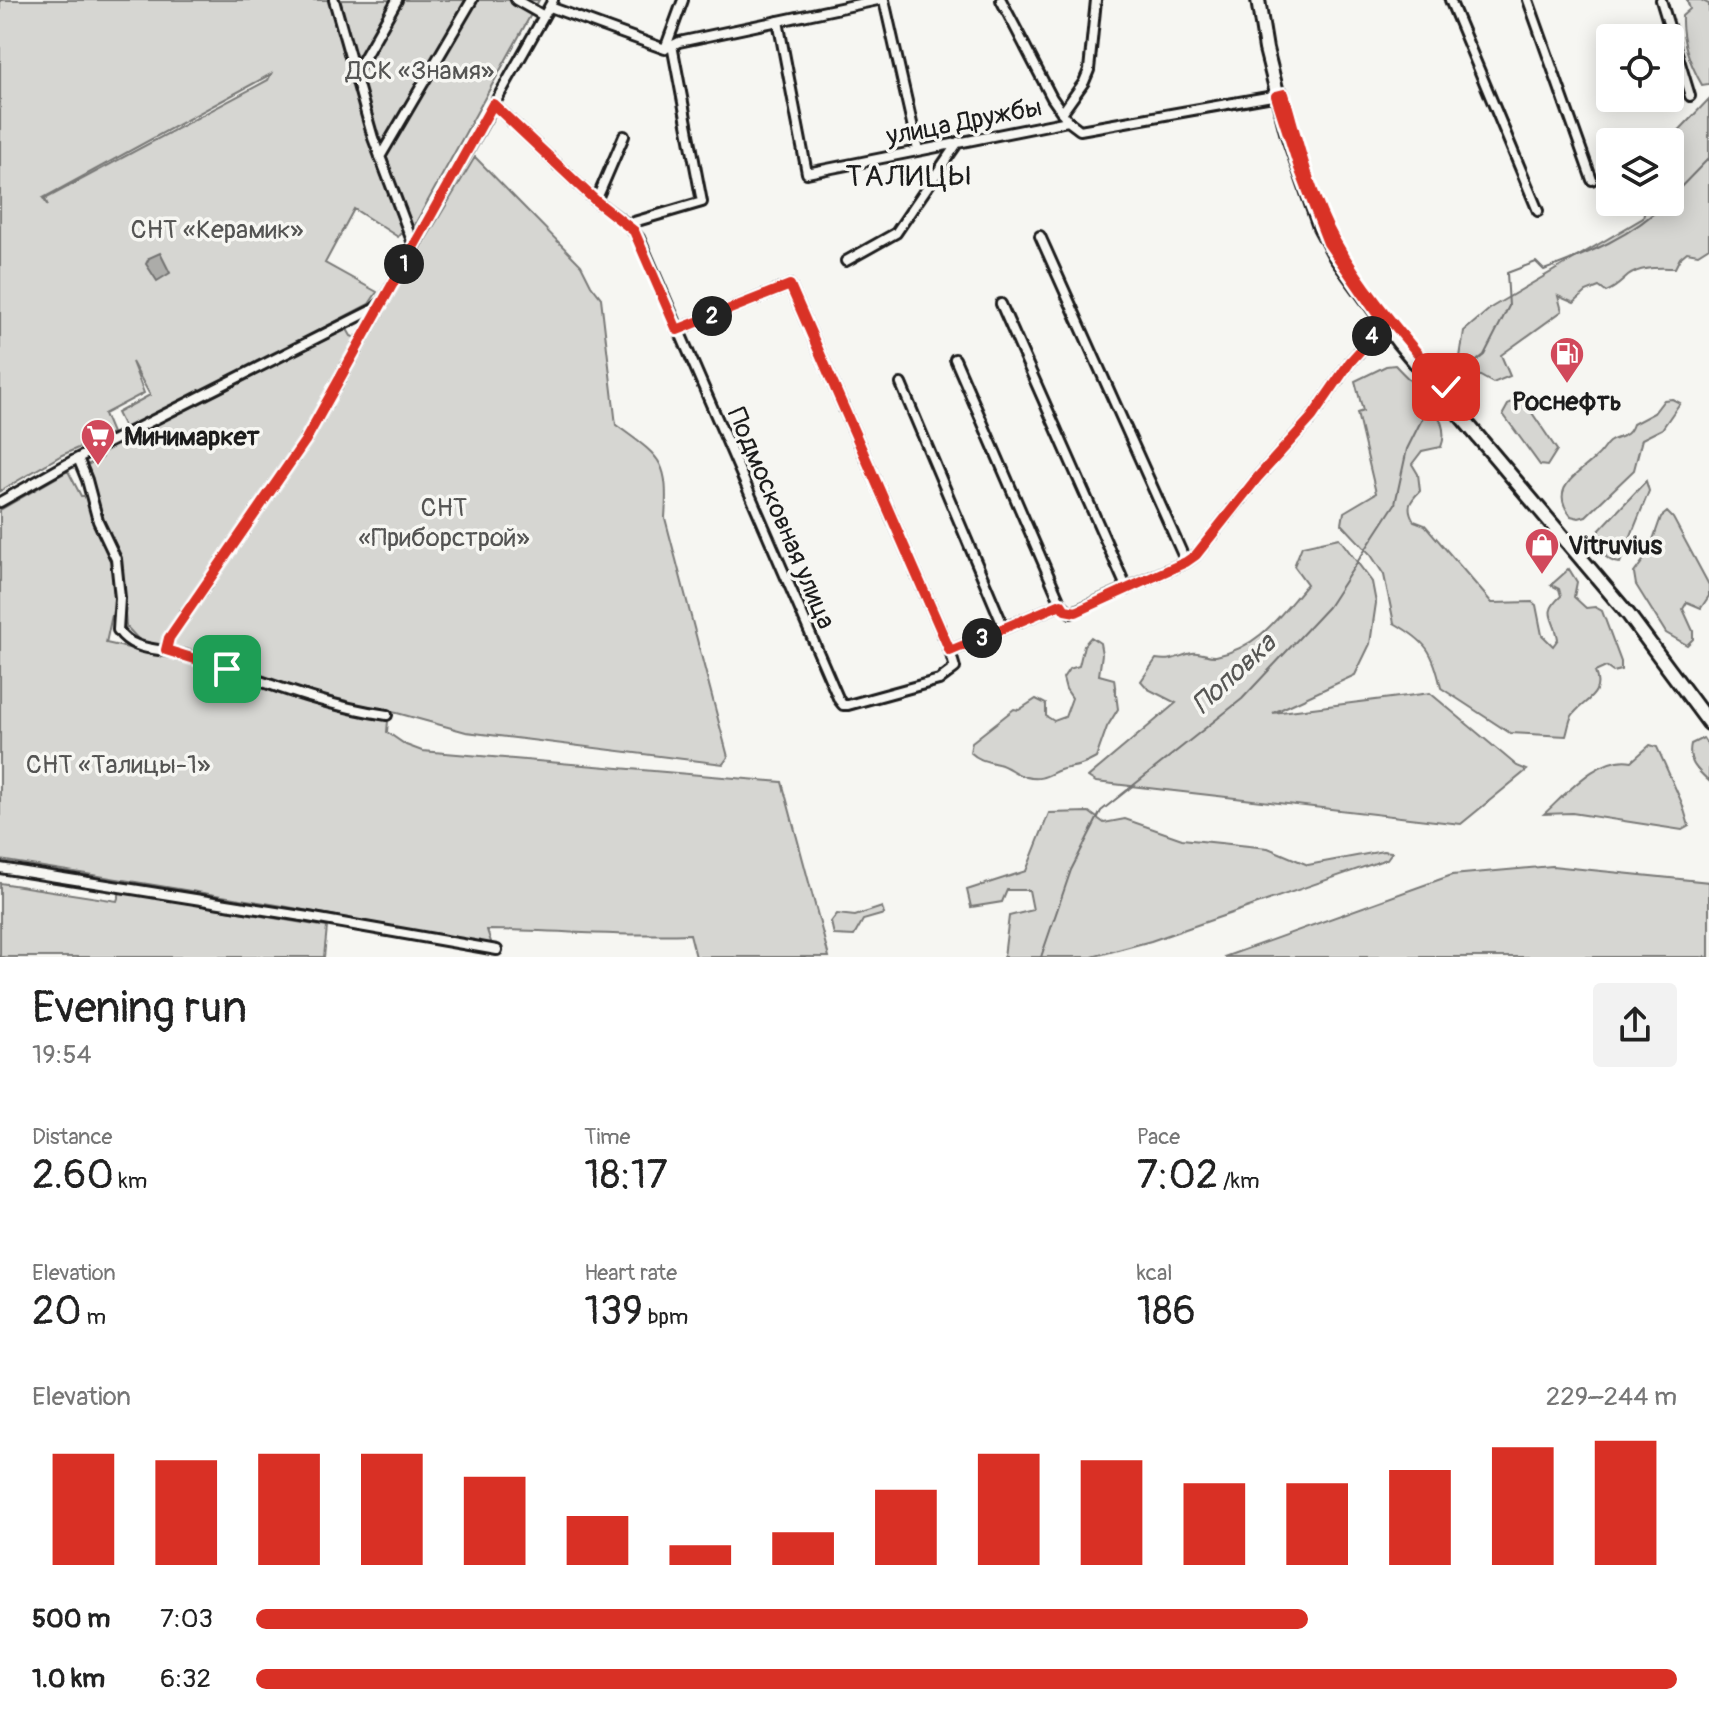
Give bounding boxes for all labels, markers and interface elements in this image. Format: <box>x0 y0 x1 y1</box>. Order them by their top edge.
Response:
map controls <box>1596 24 1684 216</box>
button: locate <box>1596 24 1684 112</box>
park label: ДСК «Знамя» <box>345 55 494 87</box>
street label: улица Дружбы <box>883 91 1045 153</box>
button: layers <box>1596 128 1684 216</box>
district label: ТАЛИЦЫ <box>845 158 973 195</box>
park label: СНТ «Керамик» <box>131 214 303 246</box>
pin: 1 <box>384 244 424 284</box>
text: 1 <box>400 250 408 278</box>
pin: 2 <box>692 296 732 336</box>
text: 2 <box>706 302 718 330</box>
pin: 4 <box>1352 316 1392 356</box>
text: 4 <box>1366 322 1378 350</box>
fuel station icon: Роснефть <box>1548 335 1586 385</box>
pin <box>1412 353 1480 421</box>
icon: check <box>1424 365 1468 409</box>
place label: Роснефть <box>1512 386 1622 418</box>
street label: Подмосковная улица <box>720 403 842 634</box>
supermarket icon: Минимаркет <box>79 417 117 467</box>
place label: Минимаркет <box>124 421 261 453</box>
park label: СНТ «Приборстрой» <box>358 492 530 554</box>
shop icon: Vitruvius <box>1523 526 1561 576</box>
place label: Vitruvius <box>1568 530 1662 562</box>
pin: 3 <box>962 618 1002 658</box>
text: 3 <box>976 624 988 652</box>
water label: Поповка <box>1185 625 1285 722</box>
pin <box>193 635 261 703</box>
icon: arrive <box>205 647 249 691</box>
park label: СНТ «Талицы-1» <box>26 749 210 781</box>
text: Evening run <box>32 981 247 1036</box>
button: share <box>1593 983 1677 1067</box>
text: 19:54 <box>32 1039 92 1071</box>
text: Distance <box>32 1123 112 1151</box>
text: Time <box>584 1123 630 1151</box>
text: Pace <box>1137 1123 1180 1151</box>
text: 2.60 <box>32 1151 114 1200</box>
text: 18:17 <box>584 1151 668 1200</box>
text: 7:02 <box>1137 1151 1218 1200</box>
text: km <box>114 1167 147 1195</box>
text: /km <box>1218 1167 1260 1195</box>
text: Elevation <box>32 1259 116 1287</box>
text: Heart rate <box>584 1259 677 1287</box>
text: kcal <box>1137 1259 1172 1287</box>
text: 20 <box>32 1287 82 1336</box>
text: 139 <box>584 1287 643 1336</box>
text: 186 <box>1137 1287 1196 1336</box>
text: m <box>82 1303 106 1331</box>
text: bpm <box>643 1303 688 1331</box>
text: Elevation <box>32 1381 131 1413</box>
text: 229–244 m <box>1546 1381 1677 1413</box>
text: 500 m <box>32 1603 110 1635</box>
text: 7:03 <box>160 1603 213 1635</box>
text: 1.0 km <box>32 1663 105 1695</box>
text: 6:32 <box>160 1663 211 1695</box>

